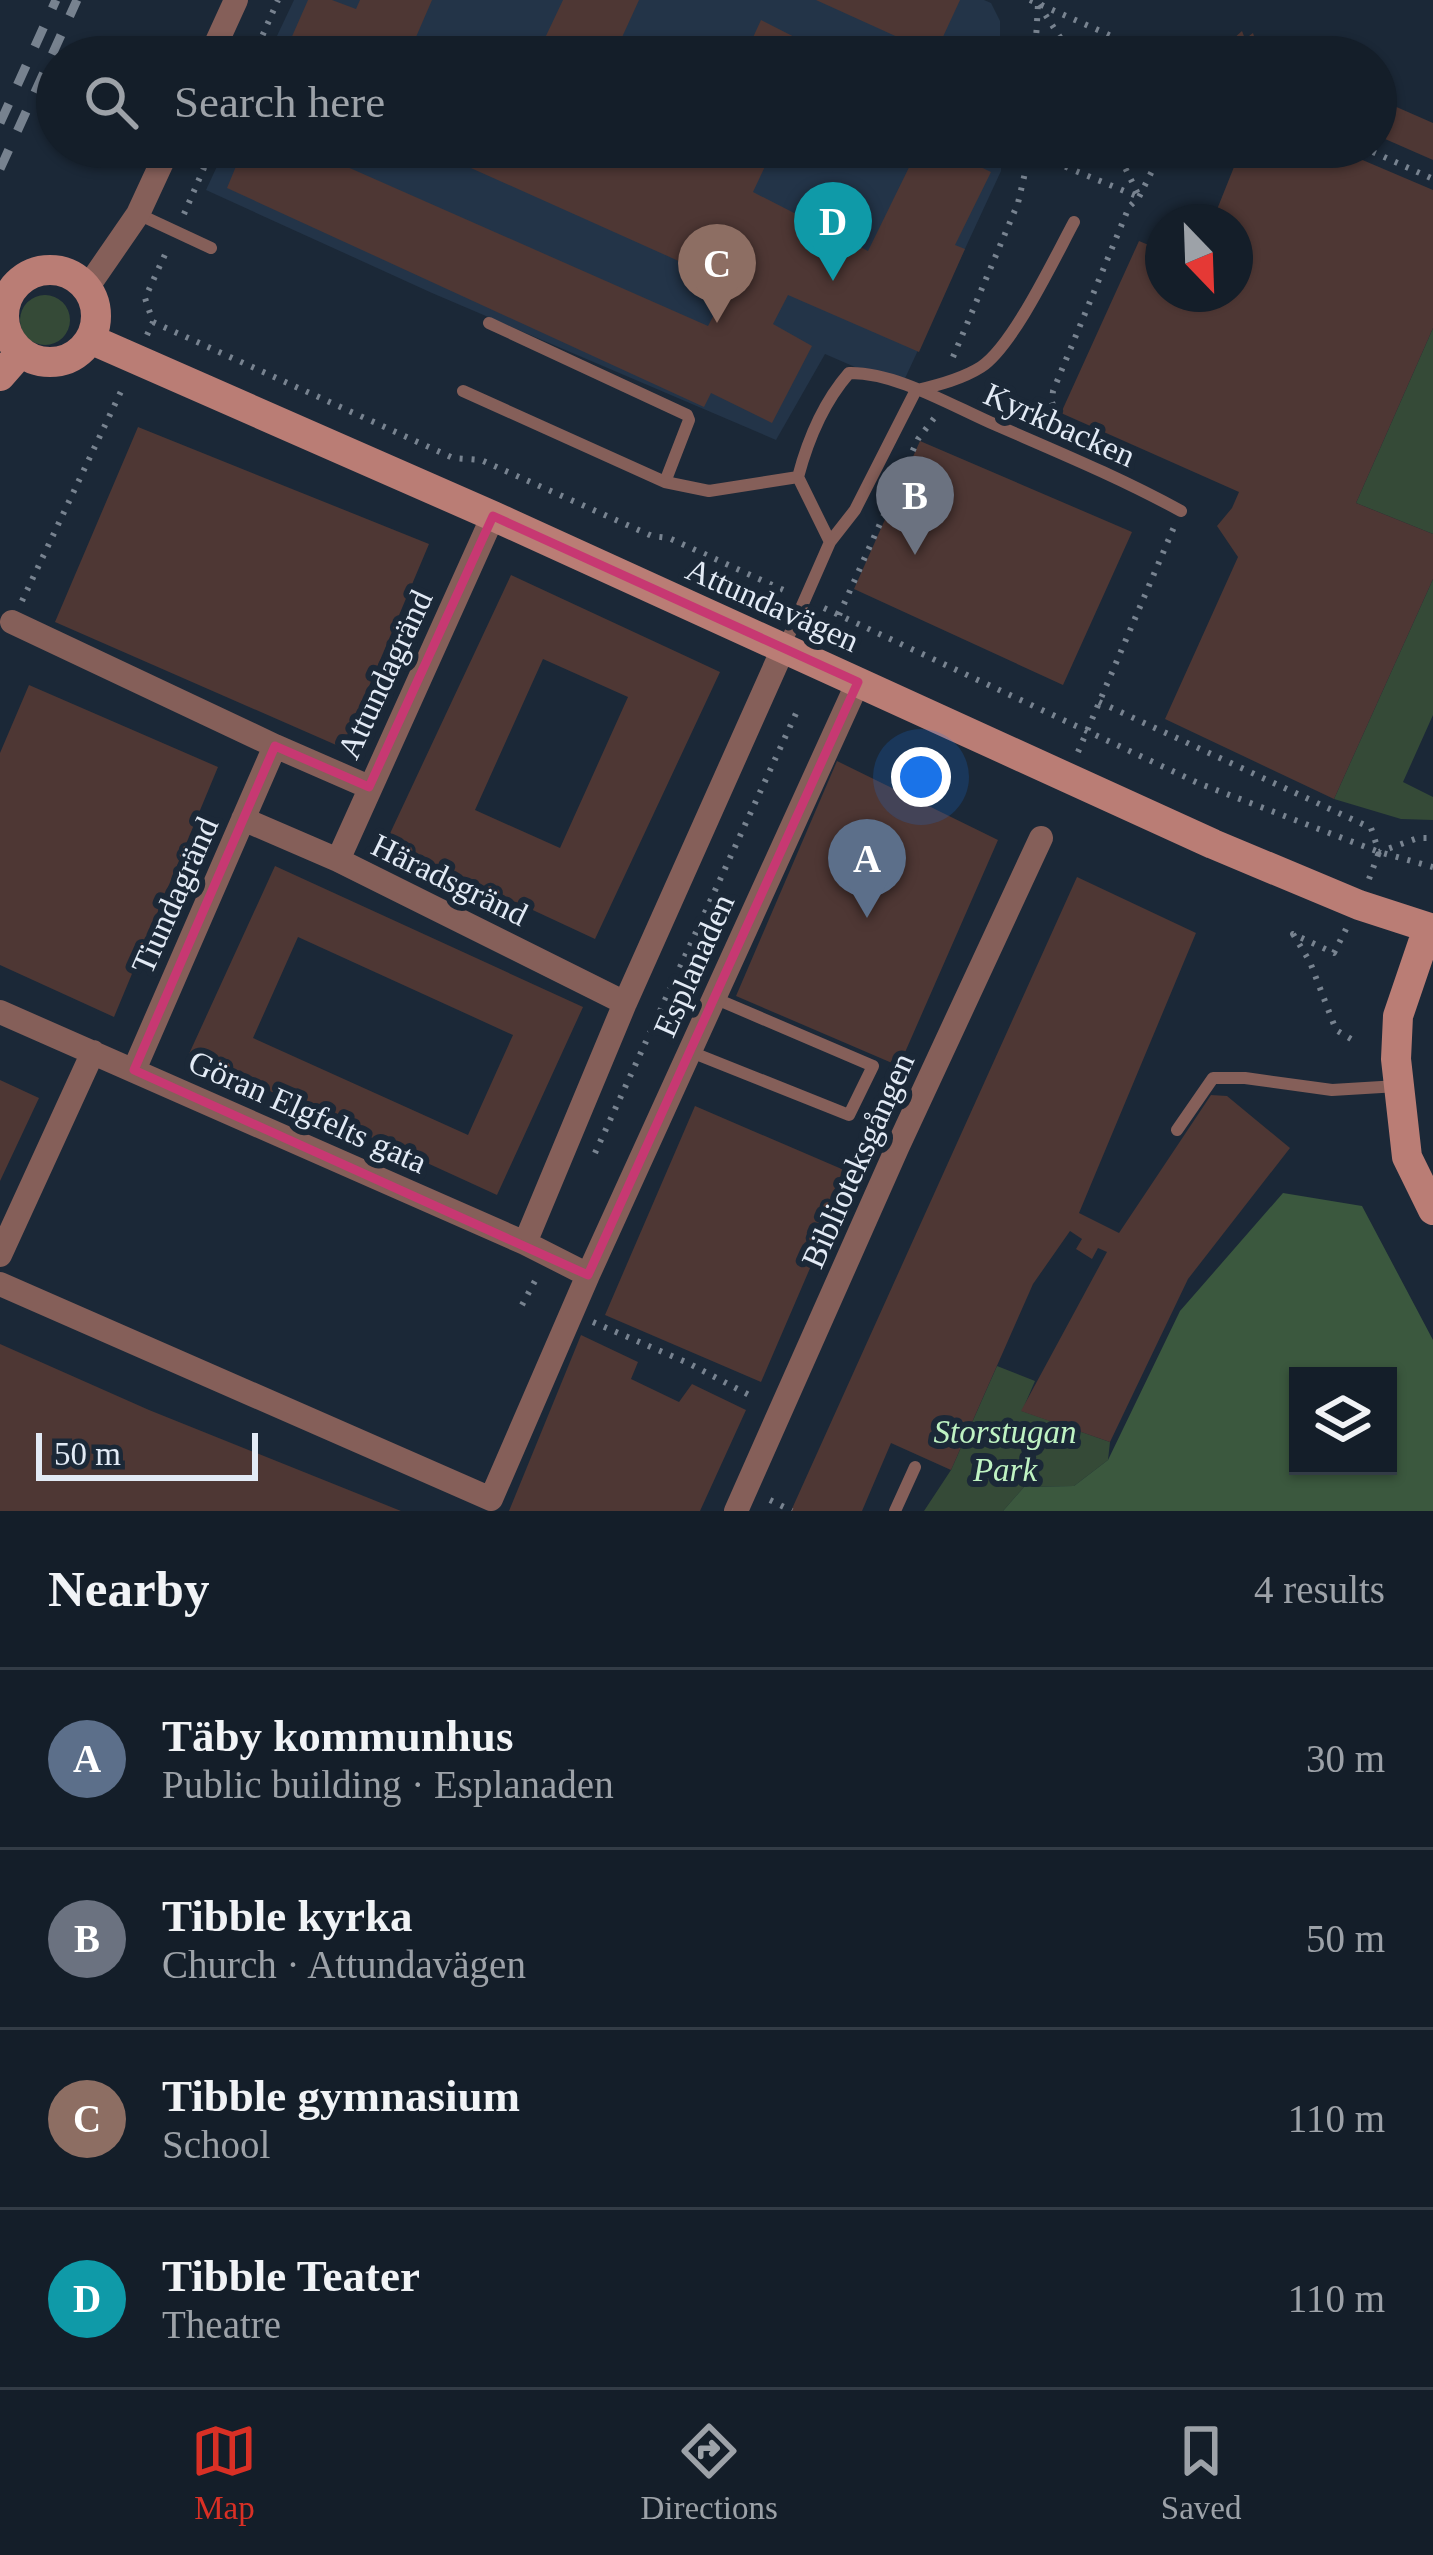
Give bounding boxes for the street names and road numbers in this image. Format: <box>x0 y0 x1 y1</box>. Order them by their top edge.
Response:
street label: Kyrkbacken <box>979 376 1141 474</box>
street label: Attundavägen <box>681 551 864 659</box>
street label: Attundagränd <box>330 584 440 764</box>
street label: Tiundagränd <box>124 811 226 979</box>
street label: Häradsgränd <box>366 827 534 933</box>
street label: Esplanaden <box>647 889 741 1042</box>
street label: Göran Elgfelts gata <box>183 1043 432 1181</box>
street label: Biblioteksgången <box>794 1048 921 1273</box>

